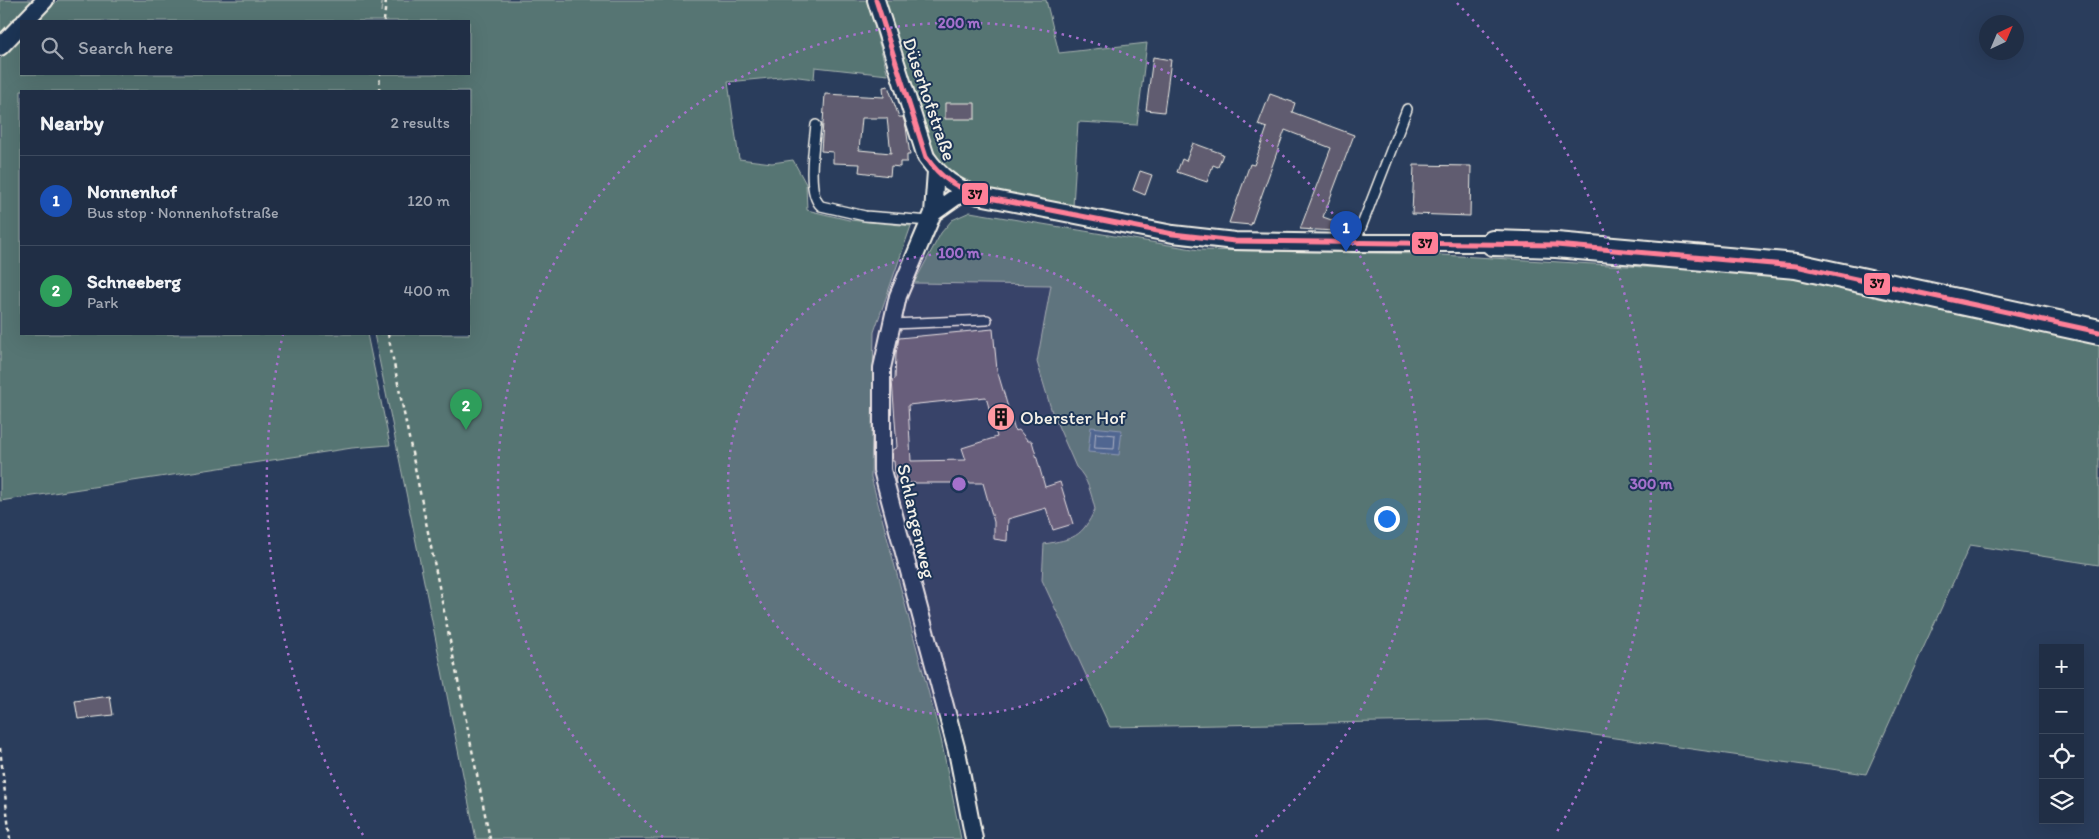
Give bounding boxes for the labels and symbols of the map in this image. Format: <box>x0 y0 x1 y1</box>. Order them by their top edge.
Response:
text: 200 m <box>938 14 981 32</box>
north arrow <box>1979 15 2024 60</box>
street label: Düserhofstraße <box>898 35 961 164</box>
line badge: 37 <box>961 182 989 206</box>
text: 37 <box>968 186 982 203</box>
pin: 1 <box>1330 211 1362 252</box>
line badge: 37 <box>1411 231 1439 255</box>
text: 37 <box>1418 235 1432 252</box>
text: 100 m <box>938 244 980 262</box>
line badge: 37 <box>1863 272 1891 296</box>
text: 37 <box>1870 275 1884 292</box>
pin: 2 <box>450 389 482 430</box>
building icon: Oberster Hof <box>986 402 1016 432</box>
place label: Oberster Hof <box>1020 406 1127 429</box>
street label: Schlangenweg <box>892 462 941 581</box>
centre of rings <box>950 475 968 493</box>
text: 300 m <box>1630 475 1673 493</box>
your location <box>1374 506 1400 532</box>

